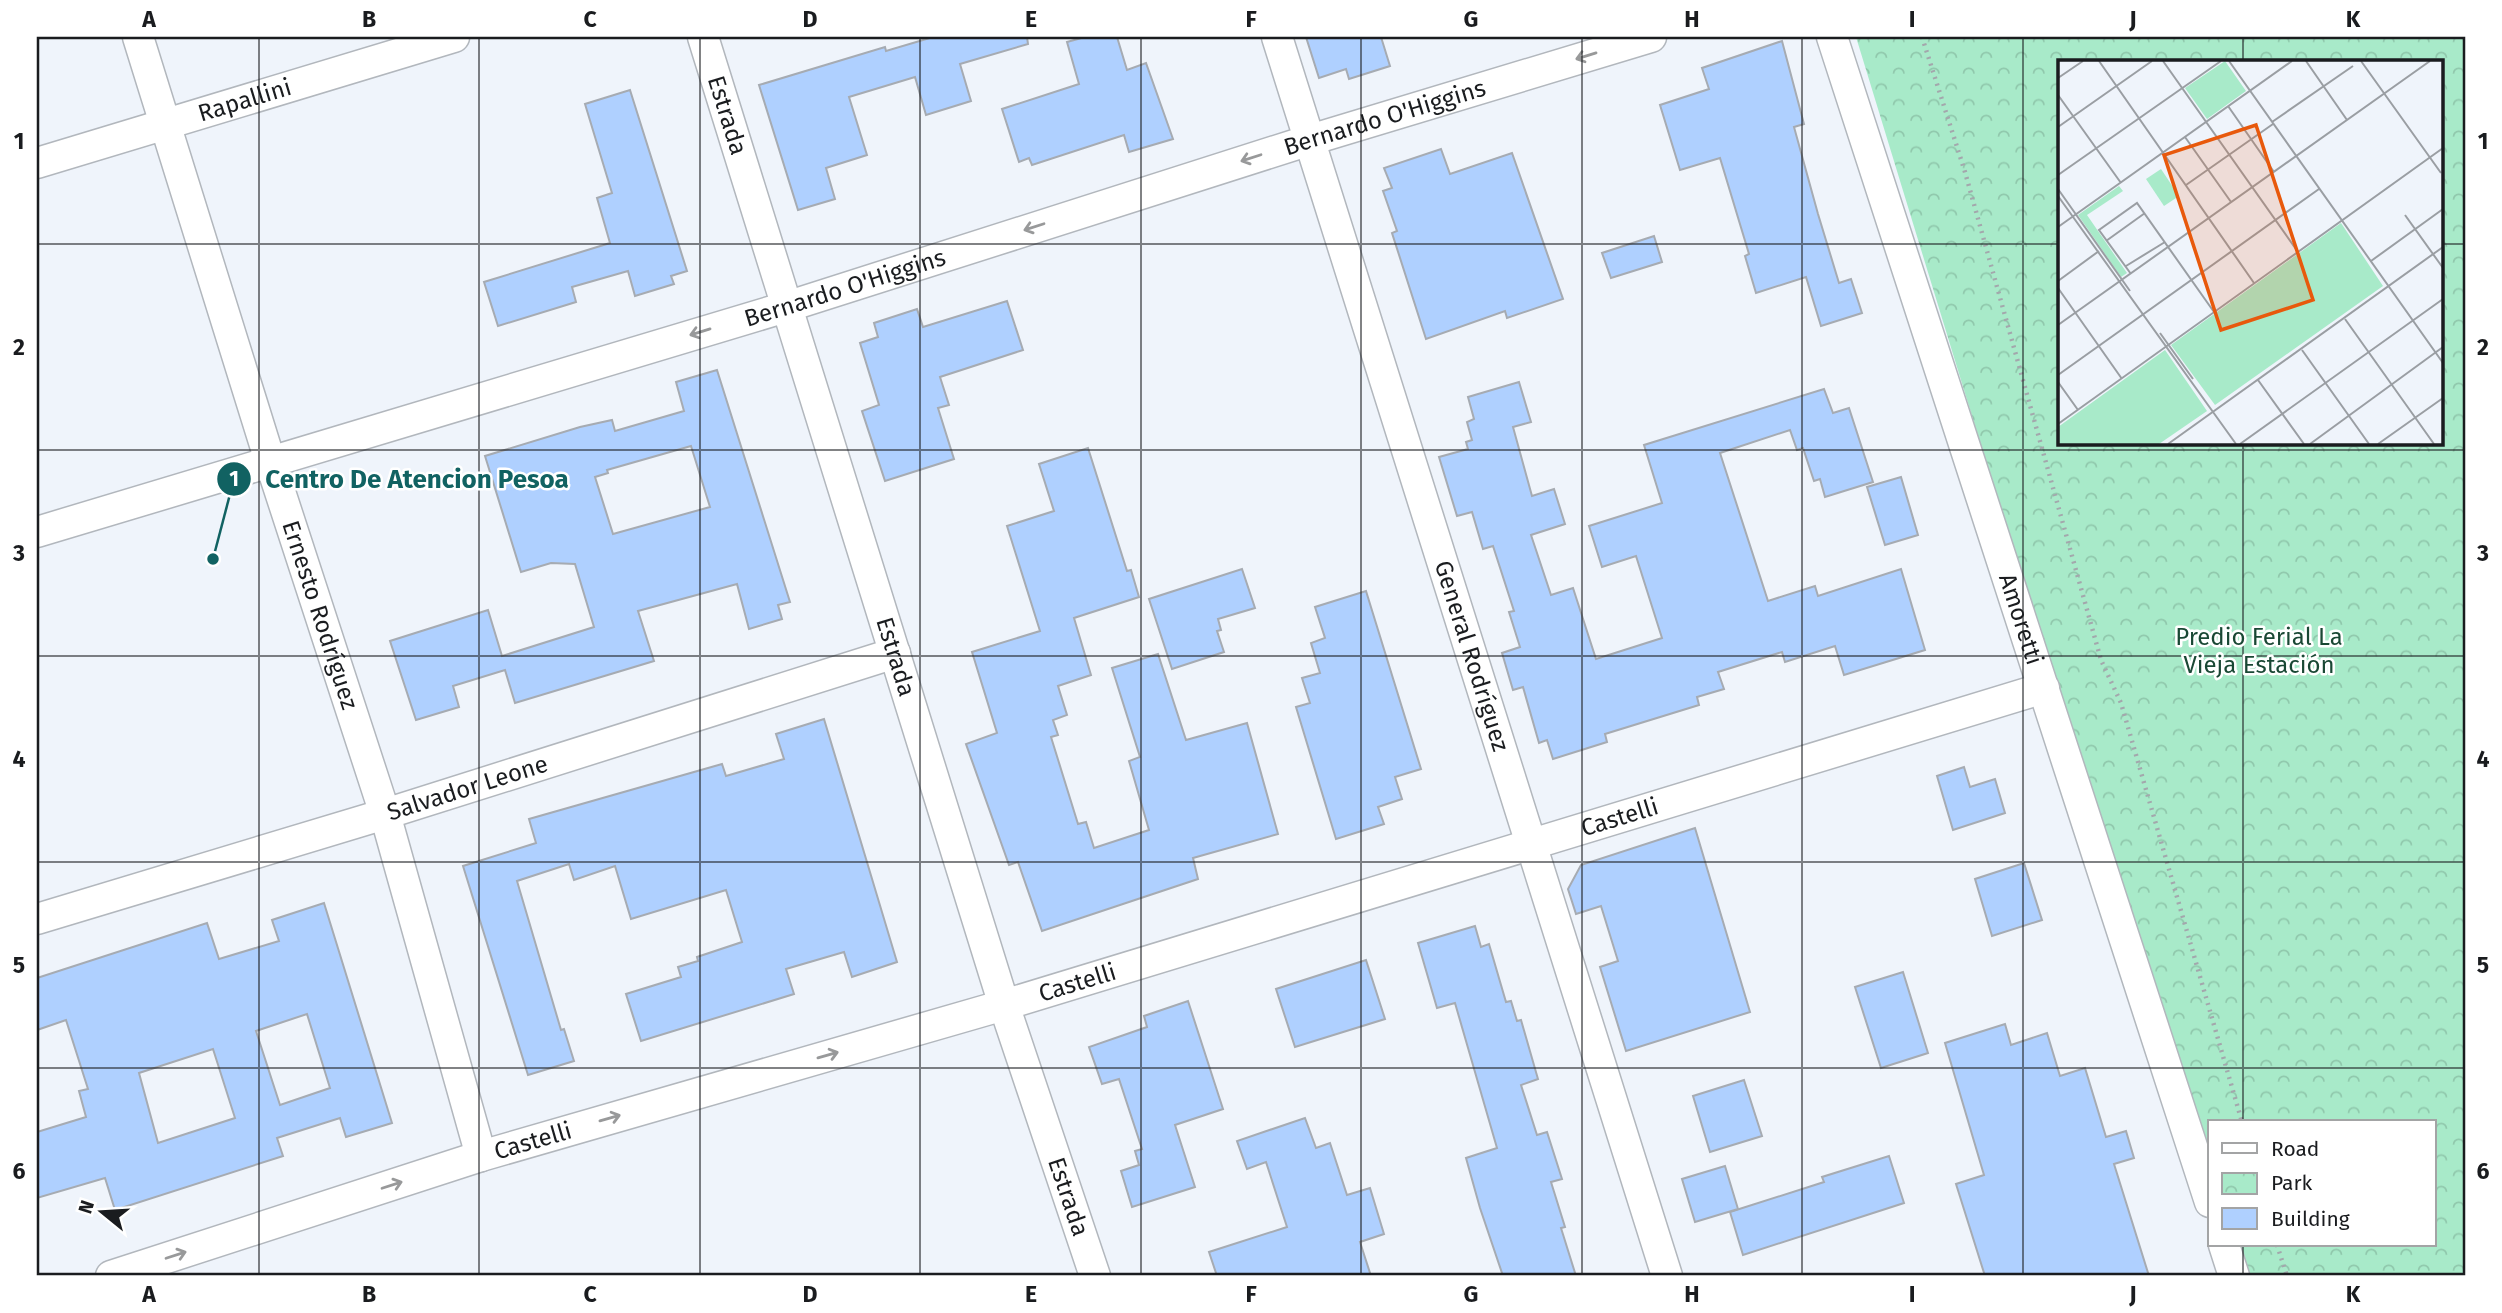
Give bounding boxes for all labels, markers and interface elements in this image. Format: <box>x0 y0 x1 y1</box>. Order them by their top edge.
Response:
text: A <box>141 5 156 33</box>
text: B <box>362 5 376 33</box>
text: C <box>583 5 597 33</box>
text: D <box>803 5 818 33</box>
text: E <box>1025 5 1037 33</box>
text: F <box>1245 5 1257 33</box>
text: G <box>1464 5 1478 33</box>
text: H <box>1684 5 1700 33</box>
text: I <box>1909 5 1915 33</box>
text: J <box>2128 5 2137 33</box>
text: K <box>2346 5 2361 33</box>
one-way arrow <box>1575 51 1597 64</box>
inset map <box>2058 60 2442 444</box>
street label: Estrada <box>702 72 753 158</box>
street label: Rapallini <box>195 73 295 128</box>
street label: Bernardo O'Higgins <box>1280 74 1489 161</box>
text: 1 <box>14 127 24 155</box>
text: 1 <box>2478 127 2488 155</box>
one-way arrow <box>1240 153 1262 166</box>
one-way arrow <box>1024 222 1046 235</box>
street label: Bernardo O'Higgins <box>741 243 949 333</box>
one-way arrow <box>690 327 712 340</box>
text: 2 <box>13 333 25 361</box>
text: 2 <box>2477 333 2489 361</box>
callout: Centro De Atencion Pesoa <box>217 455 583 502</box>
text: Centro De Atencion Pesoa <box>265 464 569 495</box>
text: 1 <box>229 466 239 492</box>
street label: Ernesto Rodríguez <box>276 517 364 713</box>
text: 3 <box>12 539 25 567</box>
text: 3 <box>2476 539 2489 567</box>
street label: General Rodríguez <box>1429 557 1515 755</box>
street label: Amoretti <box>1993 570 2049 668</box>
street label: Estrada <box>870 614 921 700</box>
park label: Predio Ferial La Vieja Estación <box>2175 623 2343 679</box>
text: 4 <box>13 745 26 773</box>
text: 4 <box>2477 745 2490 773</box>
street label: Salvador Leone <box>384 749 551 826</box>
street label: Castelli <box>1578 792 1662 842</box>
text: 5 <box>13 951 25 979</box>
text: 5 <box>2477 951 2489 979</box>
street label: Castelli <box>1035 958 1119 1008</box>
one-way arrow <box>817 1048 839 1061</box>
one-way arrow <box>599 1111 621 1124</box>
street label: Castelli <box>491 1117 575 1165</box>
legend <box>2208 1120 2436 1246</box>
text: Road <box>2271 1136 2319 1162</box>
street label: Estrada <box>1042 1154 1095 1240</box>
text: 6 <box>13 1157 26 1185</box>
text: 6 <box>2477 1157 2490 1185</box>
text: Park <box>2271 1170 2313 1196</box>
north arrow <box>66 1176 136 1246</box>
one-way arrow <box>381 1177 403 1190</box>
text: N <box>73 1197 99 1216</box>
text: Building <box>2271 1206 2350 1232</box>
one-way arrow <box>165 1248 187 1261</box>
text: A <box>141 1280 156 1308</box>
text: B <box>362 1280 376 1308</box>
text: C <box>583 1280 597 1308</box>
text: D <box>803 1280 818 1308</box>
text: E <box>1025 1280 1037 1308</box>
text: F <box>1245 1280 1257 1308</box>
text: G <box>1464 1280 1478 1308</box>
text: H <box>1684 1280 1700 1308</box>
text: I <box>1909 1280 1915 1308</box>
text: J <box>2128 1280 2137 1308</box>
text: K <box>2346 1280 2361 1308</box>

